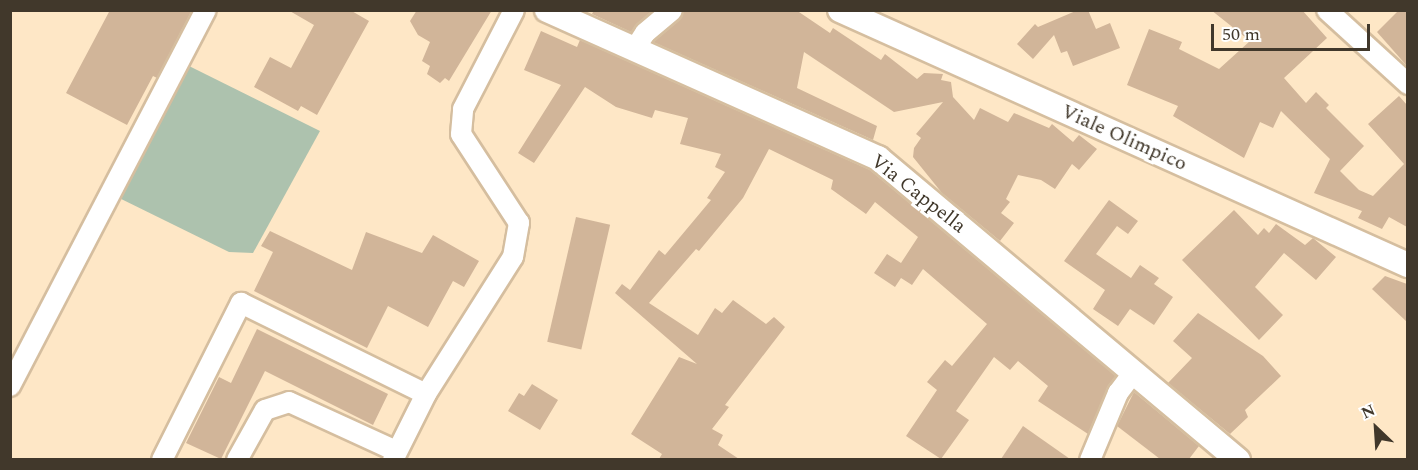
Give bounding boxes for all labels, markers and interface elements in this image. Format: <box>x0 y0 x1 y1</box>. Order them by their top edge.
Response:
scale bar <box>1214 12 1373 50</box>
text: 50 m <box>1222 21 1260 48</box>
street label: Viale Olimpico <box>1058 100 1190 176</box>
street label: Via Cappella <box>866 149 970 239</box>
north arrow <box>1346 398 1406 458</box>
text: N <box>1357 398 1379 425</box>

